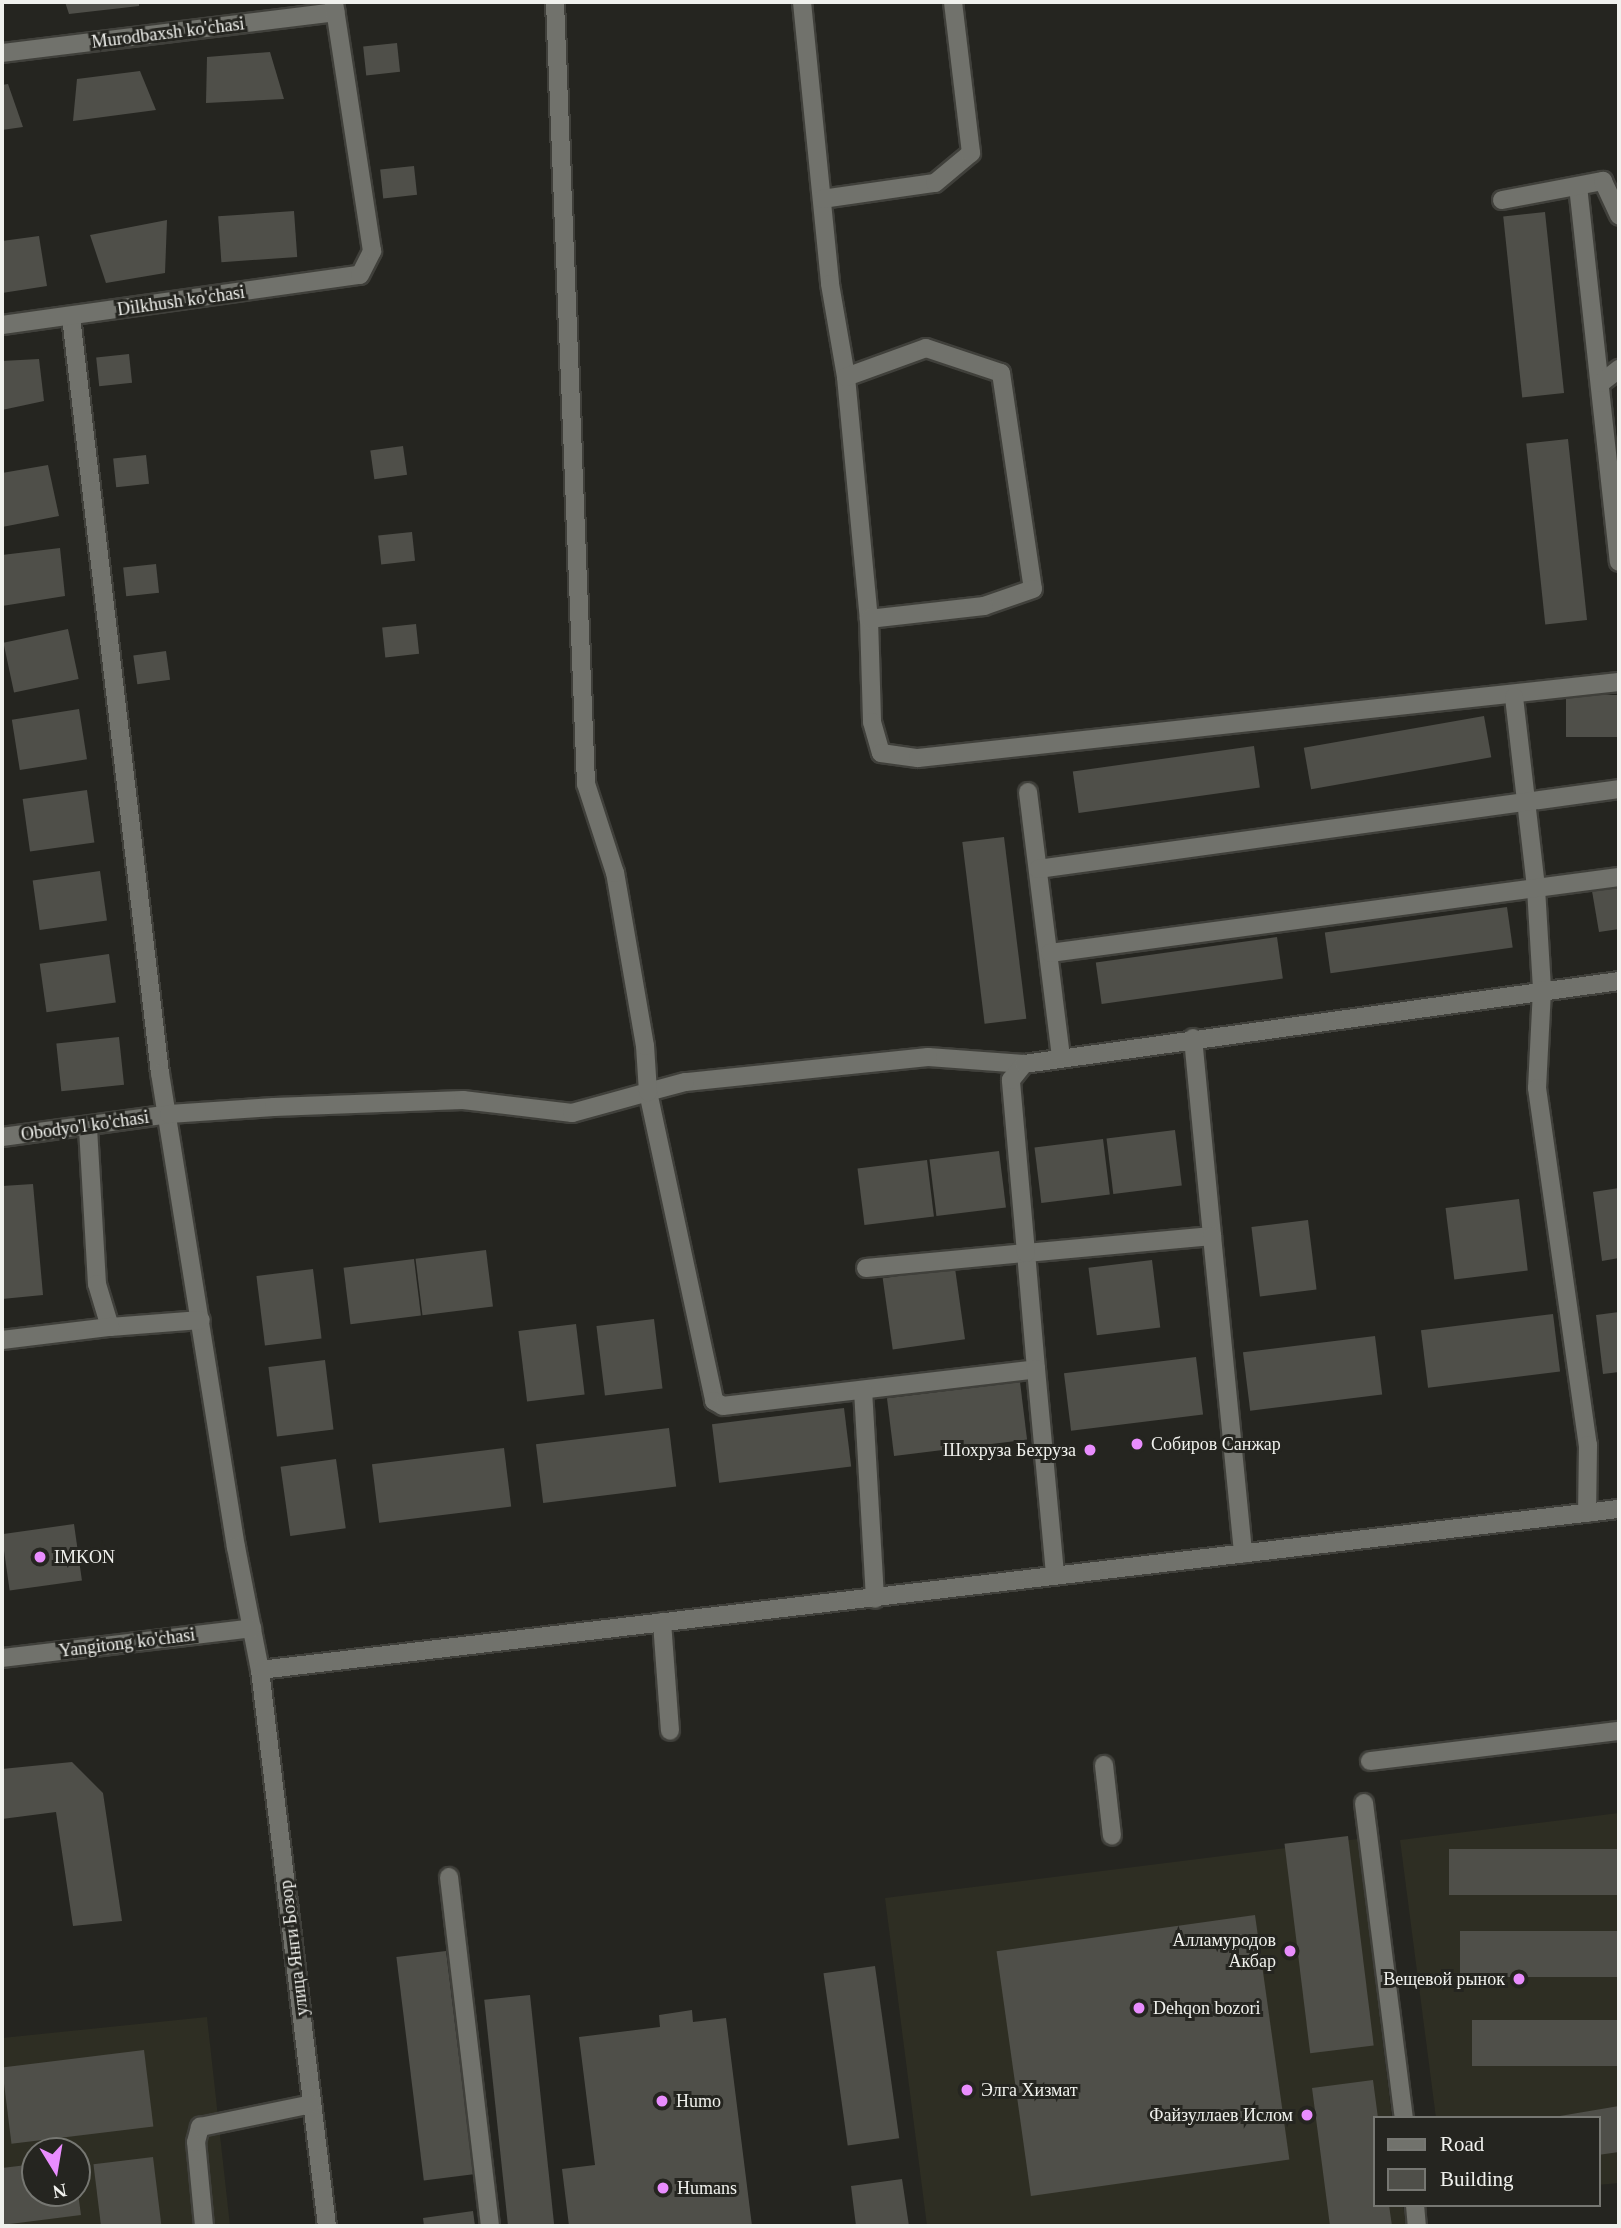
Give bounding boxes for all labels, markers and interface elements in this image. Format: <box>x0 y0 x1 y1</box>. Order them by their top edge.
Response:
street label: Murodbaxsh ko'chasi <box>90 13 246 53</box>
street label: Dilkhush ko'chasi <box>116 281 246 321</box>
street label: Obodyo'l ko'chasi <box>20 1106 150 1146</box>
place label: Собиров Санжар <box>1151 1433 1281 1455</box>
marker: Собиров Санжар <box>1129 1436 1145 1452</box>
place label: Шохруза Бехруза <box>943 1439 1076 1461</box>
marker: Шохруза Бехруза <box>1082 1442 1098 1458</box>
place label: IMKON <box>54 1546 115 1568</box>
marker: IMKON <box>32 1549 48 1565</box>
street label: Yangitong ko'chasi <box>58 1624 196 1662</box>
street label: улица Янги Бозор <box>275 1879 313 2017</box>
place label: Алламуродов Акбар <box>1173 1930 1276 1972</box>
marker: Алламуродов Акбар <box>1282 1943 1298 1959</box>
place label: Вещевой рынок <box>1383 1968 1505 1990</box>
marker: Вещевой рынок <box>1511 1971 1527 1987</box>
place label: Dehqon bozori <box>1153 1997 1260 2019</box>
marker: Dehqon bozori <box>1131 2000 1147 2016</box>
place label: Элга Хизмат <box>981 2079 1078 2101</box>
marker: Элга Хизмат <box>959 2082 975 2098</box>
place label: Humo <box>676 2090 721 2112</box>
marker: Humo <box>654 2093 670 2109</box>
place label: Файзуллаев Ислом <box>1149 2104 1293 2126</box>
marker: Файзуллаев Ислом <box>1299 2107 1315 2123</box>
legend <box>1372 2116 1600 2207</box>
text: Road <box>1440 2132 1484 2156</box>
north arrow <box>21 2137 91 2207</box>
text: Building <box>1440 2167 1514 2191</box>
place label: Humans <box>677 2177 737 2199</box>
text: N <box>51 2180 68 2203</box>
marker: Humans <box>655 2180 671 2196</box>

